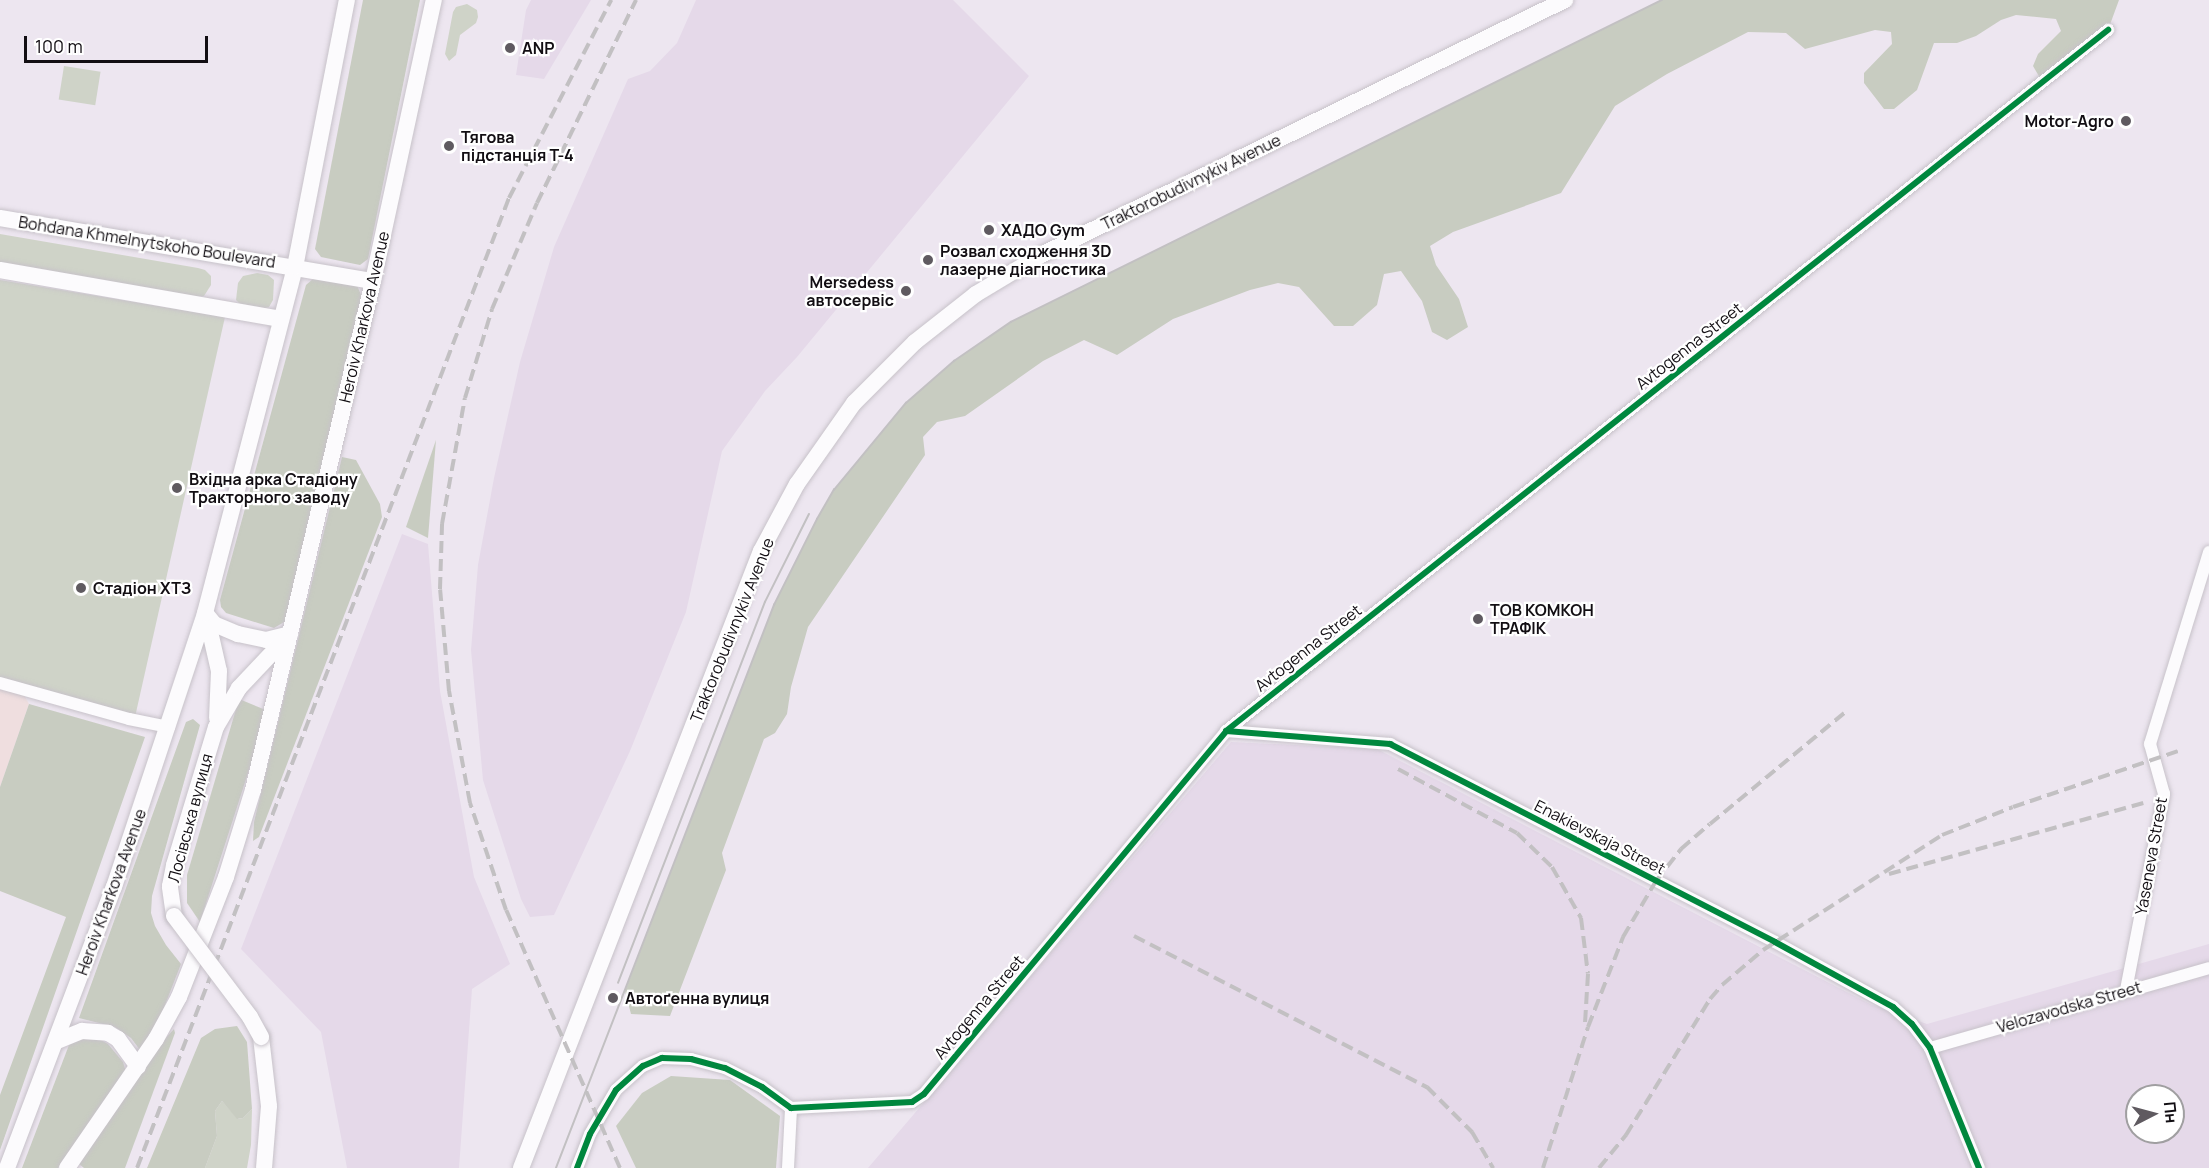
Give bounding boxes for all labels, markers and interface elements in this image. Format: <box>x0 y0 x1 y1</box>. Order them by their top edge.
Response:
scale bar <box>27 24 212 62</box>
text: 100 m <box>35 34 83 58</box>
place label: ANP <box>522 38 554 58</box>
marker: ANP <box>503 41 517 55</box>
place label: Motor-Agro <box>2025 111 2114 131</box>
marker: Motor-Agro <box>2119 114 2133 128</box>
place label: Тягова підстанція Т-4 <box>461 127 574 165</box>
street label: Traktorobudivnykiv Avenue <box>1098 130 1284 234</box>
marker: Тягова підстанція Т-4 <box>442 139 456 153</box>
street label: Bohdana Khmelnytskoho Boulevard <box>17 212 277 272</box>
place label: ХАДО Gym <box>1001 220 1085 240</box>
marker: ХАДО Gym <box>982 223 996 237</box>
street label: Heroiv Kharkova Avenue <box>335 229 393 405</box>
place label: Розвал сходження 3D лазерне діагностика <box>940 241 1111 279</box>
marker: Розвал сходження 3D лазерне діагностика <box>921 253 935 267</box>
place label: Mersedess автосервіс <box>806 272 894 310</box>
marker: Mersedess автосервіс <box>899 284 913 298</box>
street label: Avtogenna Street <box>1632 298 1746 394</box>
place label: Вхідна арка Стадіону Тракторного заводу <box>189 469 358 507</box>
marker: Вхідна арка Стадіону Тракторного заводу <box>170 481 184 495</box>
street label: Traktorobudivnykiv Avenue <box>686 535 778 725</box>
place label: Стадіон ХТЗ <box>93 578 191 598</box>
marker: Стадіон ХТЗ <box>74 581 88 595</box>
street label: Avtogenna Street <box>1251 600 1365 696</box>
place label: ТОВ КОМКОН ТРАФІК <box>1490 600 1594 638</box>
marker: ТОВ КОМКОН ТРАФІК <box>1471 612 1485 626</box>
street label: Лосівська вулиця <box>164 751 216 885</box>
street label: Enakievskaja Street <box>1531 796 1669 878</box>
street label: Yaseneva Street <box>2131 796 2171 916</box>
street label: Heroiv Kharkova Avenue <box>72 806 150 978</box>
street label: Avtogenna Street <box>930 951 1028 1063</box>
street label: Velozavodska Street <box>1994 977 2144 1037</box>
place label: Автоґенна вулиця <box>625 988 769 1008</box>
marker: Автоґенна вулиця <box>606 991 620 1005</box>
north arrow <box>2125 1084 2185 1144</box>
text: Пн <box>2159 1100 2183 1124</box>

